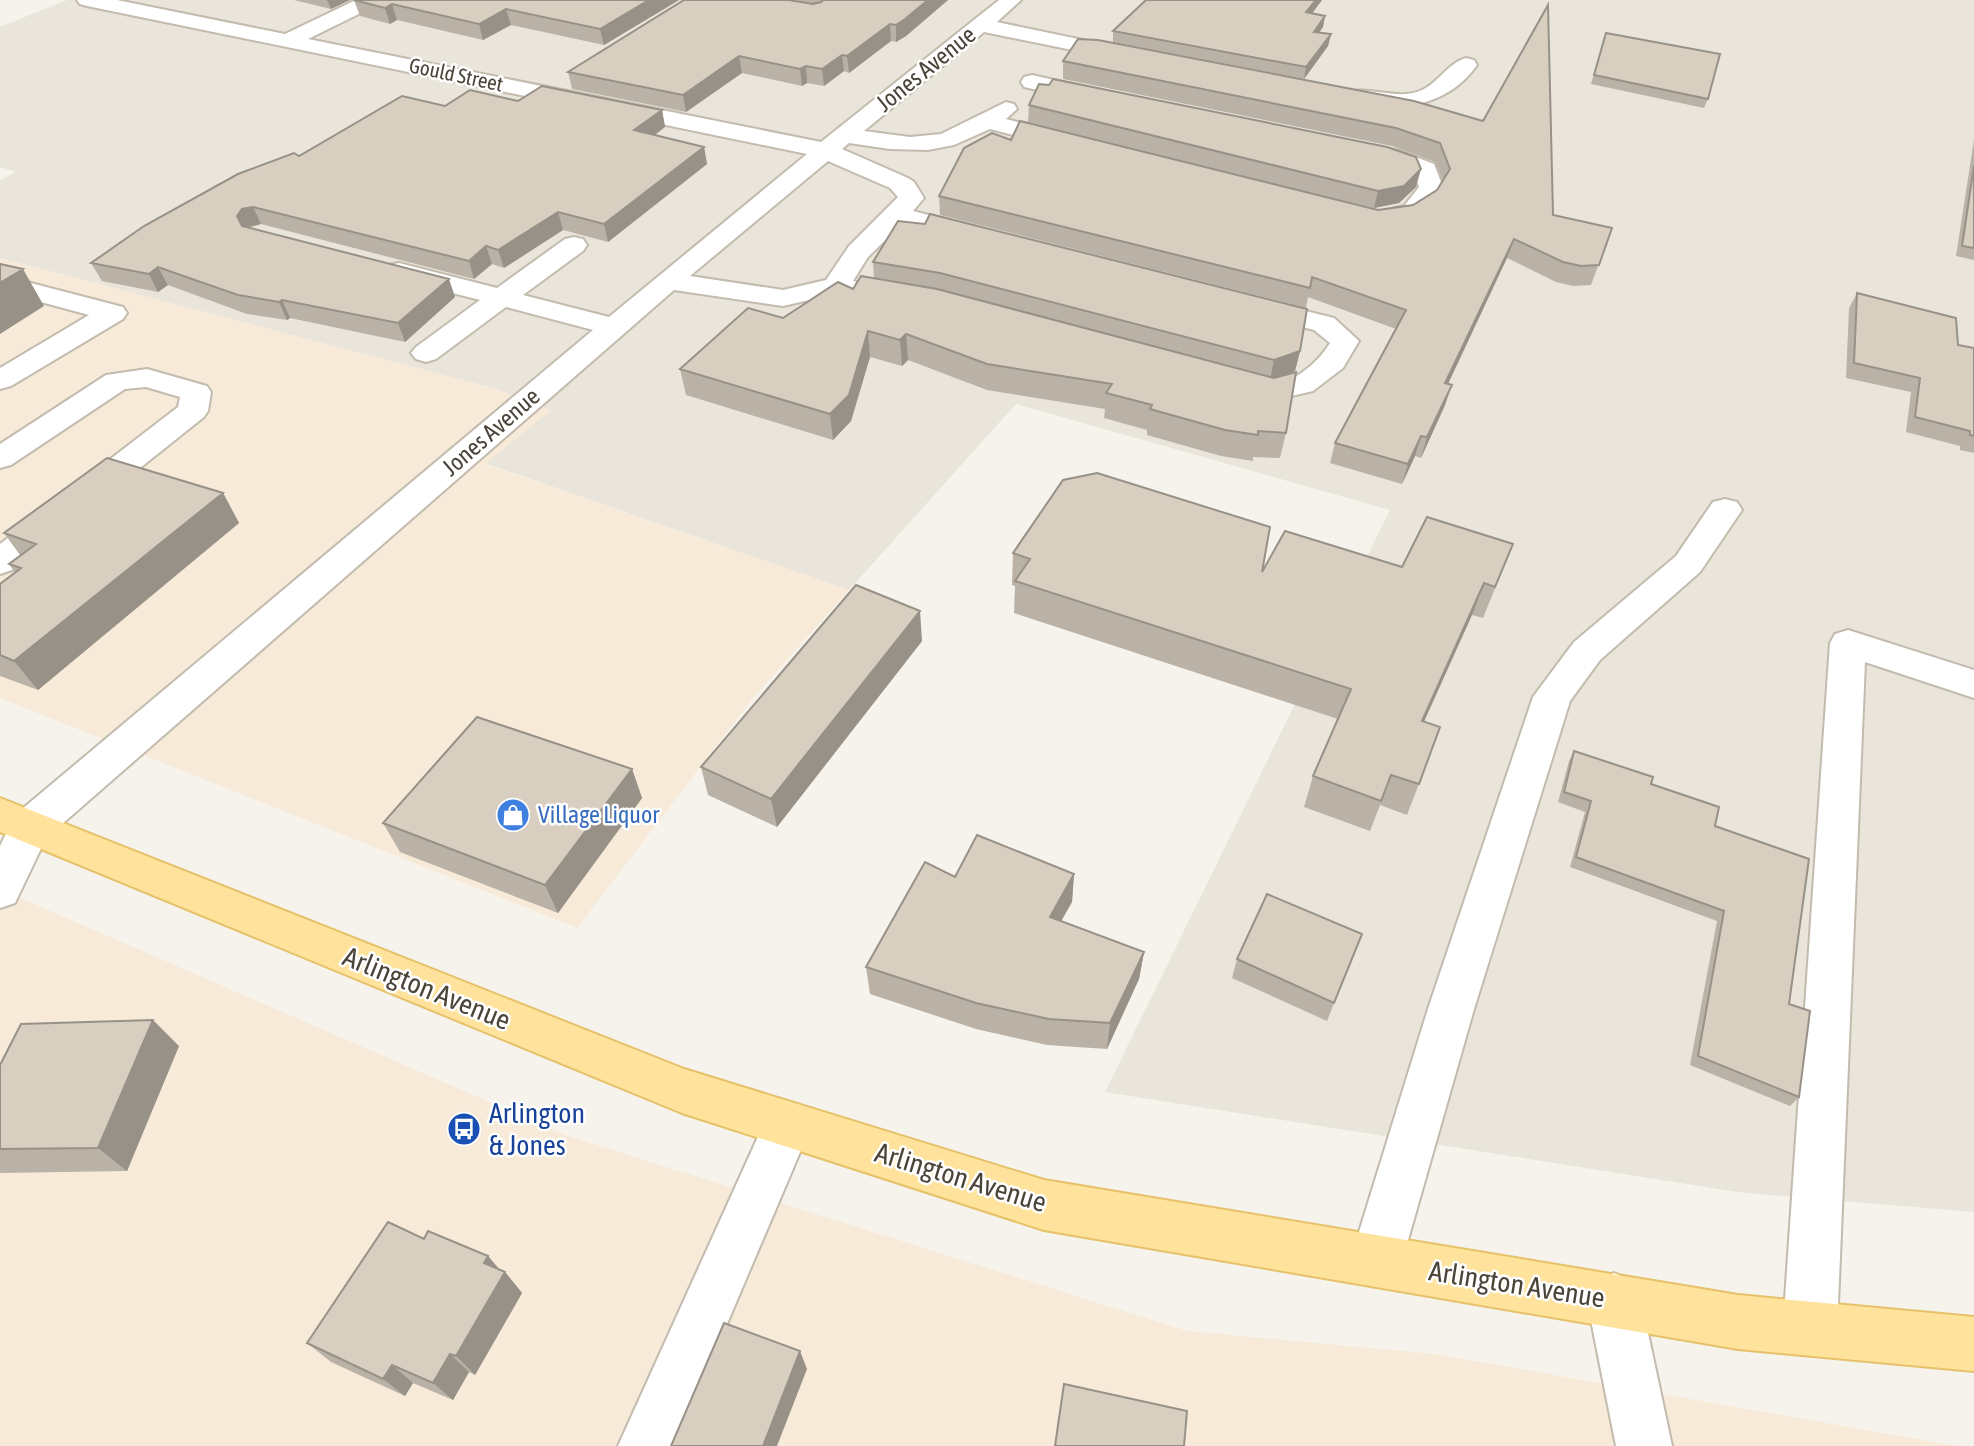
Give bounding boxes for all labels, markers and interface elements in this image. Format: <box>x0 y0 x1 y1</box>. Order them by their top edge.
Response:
street label: Jones Avenue <box>871 20 981 117</box>
street label: Gould Street <box>407 52 505 96</box>
street label: Jones Avenue <box>437 382 545 481</box>
shop icon: Village Liquor <box>494 796 532 834</box>
place label: Village Liquor <box>538 801 660 828</box>
street label: Arlington Avenue <box>339 940 515 1036</box>
place label: Arlington & Jones <box>489 1097 585 1161</box>
bus stop icon: Arlington & Jones <box>445 1110 483 1148</box>
street label: Arlington Avenue <box>872 1136 1050 1218</box>
street label: Arlington Avenue <box>1427 1254 1607 1314</box>

